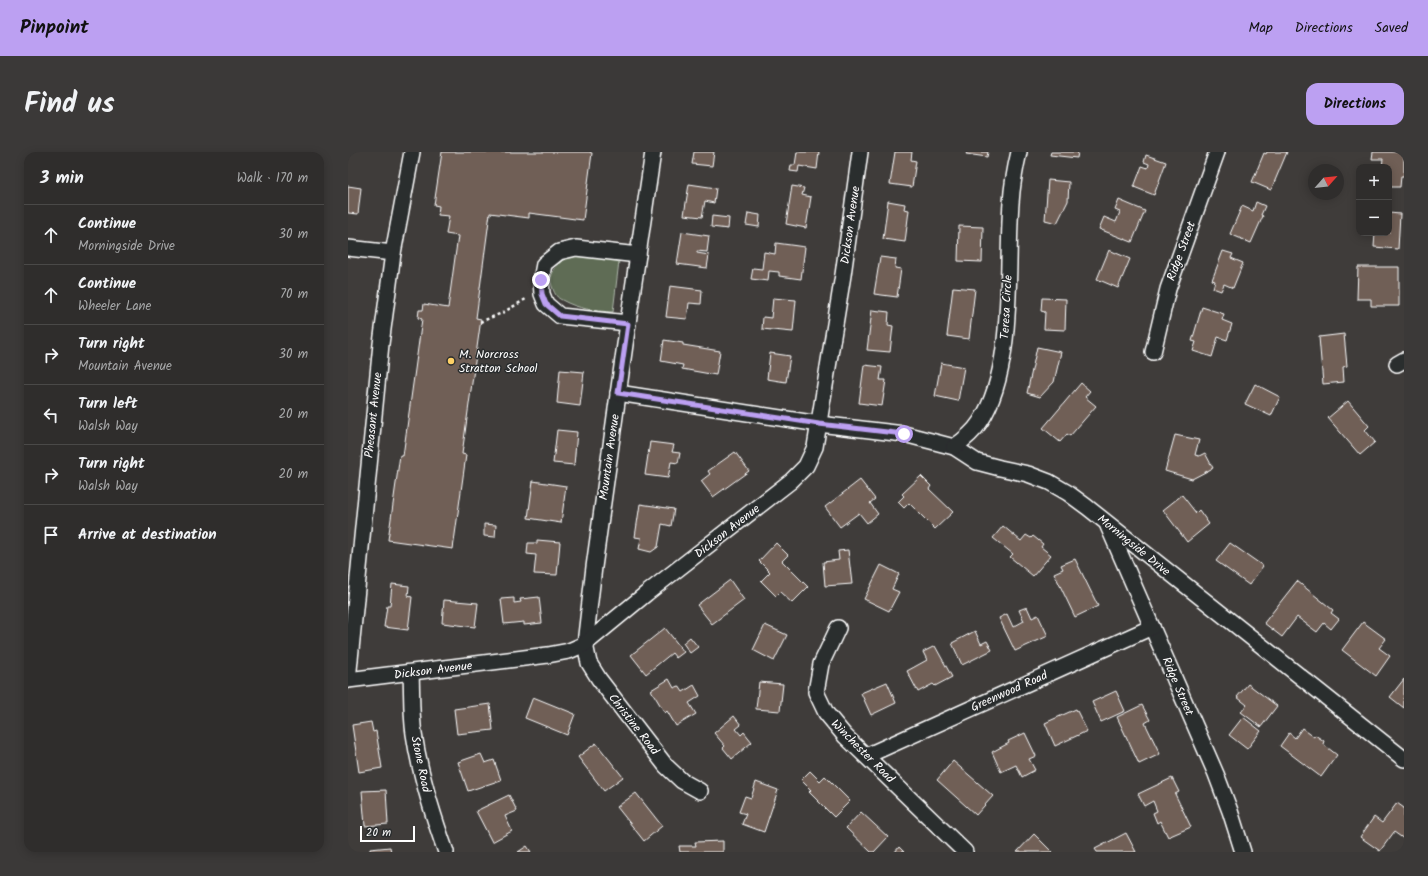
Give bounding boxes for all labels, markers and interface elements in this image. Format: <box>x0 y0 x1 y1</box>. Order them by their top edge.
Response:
text: Pinpoint <box>20 13 89 43</box>
text: Map <box>1248 17 1273 39</box>
text: Directions <box>1295 17 1353 39</box>
text: Saved <box>1375 17 1408 39</box>
text: Find us <box>24 82 115 127</box>
button: Directions <box>1306 83 1404 125</box>
north arrow <box>1308 164 1344 200</box>
map controls <box>1356 164 1392 236</box>
button: + <box>1356 164 1392 200</box>
text: 3 min <box>40 165 84 192</box>
text: Walk · 170 m <box>237 168 308 189</box>
street label: Dickson Avenue <box>836 184 865 265</box>
button: − <box>1356 200 1392 236</box>
text: Continue <box>78 212 136 236</box>
street label: Ridge Street <box>1162 218 1201 284</box>
icon: ahead <box>40 224 62 246</box>
text: 30 m <box>279 224 308 245</box>
text: Morningside Drive <box>78 236 175 257</box>
route end <box>532 271 550 289</box>
text: Continue <box>78 272 136 296</box>
street label: Teresa Circle <box>995 274 1018 340</box>
icon: ahead <box>40 284 62 306</box>
text: 70 m <box>280 284 308 305</box>
text: Wheeler Lane <box>78 296 151 317</box>
text: Turn right <box>78 332 145 356</box>
icon: right <box>40 344 62 366</box>
text: 30 m <box>279 344 308 365</box>
place label: M. Norcross Stratton School <box>459 345 538 378</box>
text: Mountain Avenue <box>78 356 172 377</box>
marker: M. Norcross Stratton School <box>446 356 456 366</box>
street label: Pheasant Avenue <box>360 371 387 459</box>
text: Turn left <box>78 392 138 416</box>
icon: left <box>40 404 62 426</box>
text: 20 m <box>278 404 308 425</box>
street label: Mountain Avenue <box>594 412 625 501</box>
text: Walsh Way <box>78 416 138 437</box>
route start <box>895 425 913 443</box>
text: Turn right <box>78 452 145 476</box>
icon: right <box>40 464 62 486</box>
text: 20 m <box>278 464 308 485</box>
text: Walsh Way <box>78 476 138 497</box>
street label: Dickson Avenue <box>690 499 765 563</box>
street label: Morningside Drive <box>1093 510 1175 581</box>
text: Arrive at destination <box>78 523 217 547</box>
icon: arrive <box>40 524 62 546</box>
street label: Ridge Street <box>1157 654 1199 719</box>
street label: Dickson Avenue <box>393 656 474 685</box>
street label: Greenwood Road <box>968 666 1052 717</box>
street label: Christine Road <box>603 689 664 760</box>
street label: Winchester Road <box>826 715 900 788</box>
street label: Stone Road <box>405 734 436 795</box>
scale bar <box>360 824 415 843</box>
text: 20 m <box>366 824 391 842</box>

